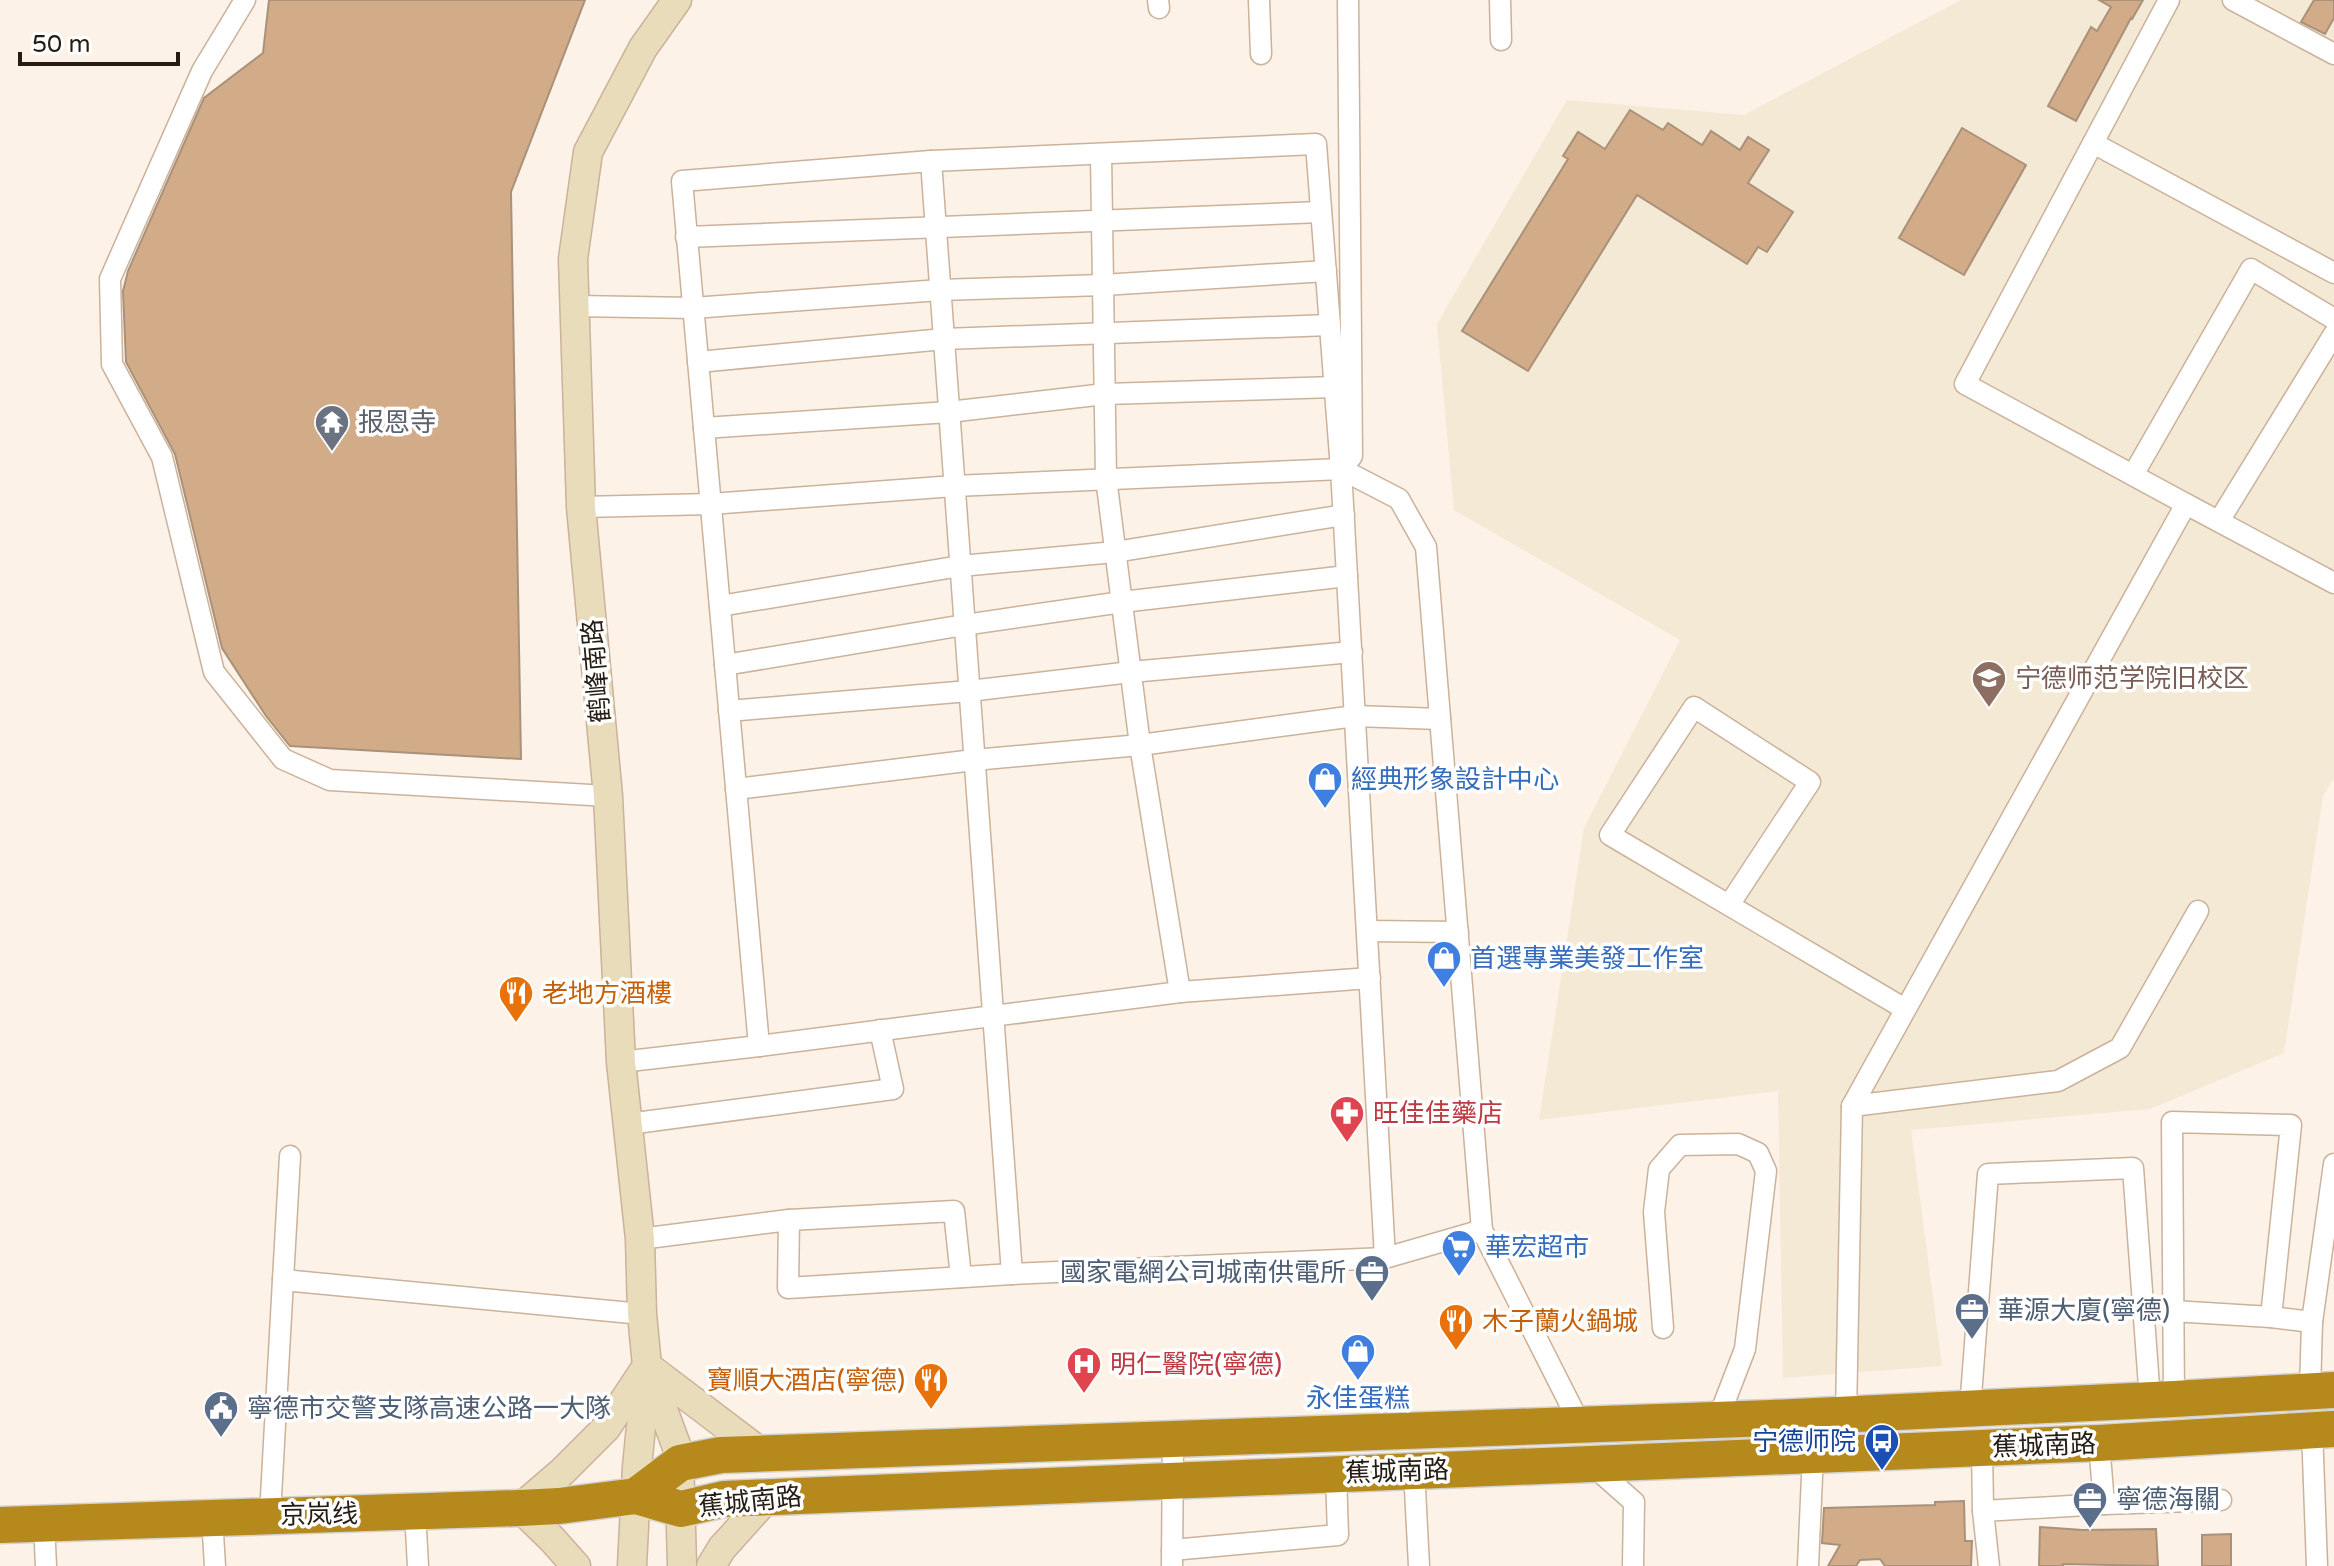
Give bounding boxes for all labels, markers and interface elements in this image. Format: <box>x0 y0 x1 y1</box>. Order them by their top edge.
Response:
scale bar <box>20 16 178 66</box>
text: 50 m <box>32 30 90 59</box>
temple icon: 报恩寺 <box>313 403 351 453</box>
place label: 报恩寺 <box>358 407 436 438</box>
street label: 鹤峰南路 <box>577 618 616 724</box>
school or university icon: 宁德师范学院旧校区 <box>1970 659 2008 709</box>
place label: 宁德师范学院旧校区 <box>2015 663 2249 694</box>
shop icon: 經典形象設計中心 <box>1306 760 1344 810</box>
place label: 經典形象設計中心 <box>1351 764 1559 795</box>
shop icon: 首選專業美發工作室 <box>1425 939 1463 989</box>
place label: 首選專業美發工作室 <box>1470 943 1704 974</box>
restaurant icon: 老地方酒樓 <box>497 974 535 1024</box>
place label: 老地方酒樓 <box>542 978 672 1009</box>
pharmacy icon: 旺佳佳藥店 <box>1328 1094 1366 1144</box>
place label: 旺佳佳藥店 <box>1373 1098 1503 1129</box>
supermarket icon: 華宏超市 <box>1440 1228 1478 1278</box>
place label: 華宏超市 <box>1485 1232 1589 1263</box>
office icon: 國家電網公司城南供電所 <box>1353 1253 1391 1303</box>
place label: 國家電網公司城南供電所 <box>1060 1257 1346 1288</box>
office icon: 華源大廈(寧德) <box>1953 1291 1991 1341</box>
place label: 華源大廈(寧德) <box>1998 1295 2170 1326</box>
restaurant icon: 木子蘭火鍋城 <box>1437 1302 1475 1352</box>
place label: 木子蘭火鍋城 <box>1482 1306 1638 1337</box>
shop icon: 永佳蛋糕 <box>1339 1332 1377 1382</box>
hospital icon: 明仁醫院(寧德) <box>1065 1345 1103 1395</box>
place label: 明仁醫院(寧德) <box>1110 1349 1282 1380</box>
restaurant icon: 寶順大酒店(寧德) <box>912 1361 950 1411</box>
place label: 寶順大酒店(寧德) <box>707 1365 905 1396</box>
place label: 永佳蛋糕 <box>1306 1383 1410 1414</box>
public building icon: 寧德市交警支隊高速公路一大隊 <box>202 1389 240 1439</box>
place label: 寧德市交警支隊高速公路一大隊 <box>247 1393 611 1424</box>
bus stop icon: 宁德师院 <box>1863 1422 1901 1472</box>
place label: 宁德师院 <box>1752 1426 1856 1457</box>
street label: 蕉城南路 <box>1992 1428 2097 1463</box>
street label: 蕉城南路 <box>1345 1454 1450 1489</box>
office icon: 寧德海關 <box>2071 1480 2109 1530</box>
street label: 蕉城南路 <box>697 1481 803 1522</box>
place label: 寧德海關 <box>2116 1484 2220 1515</box>
street label: 京岚线 <box>280 1498 358 1531</box>

